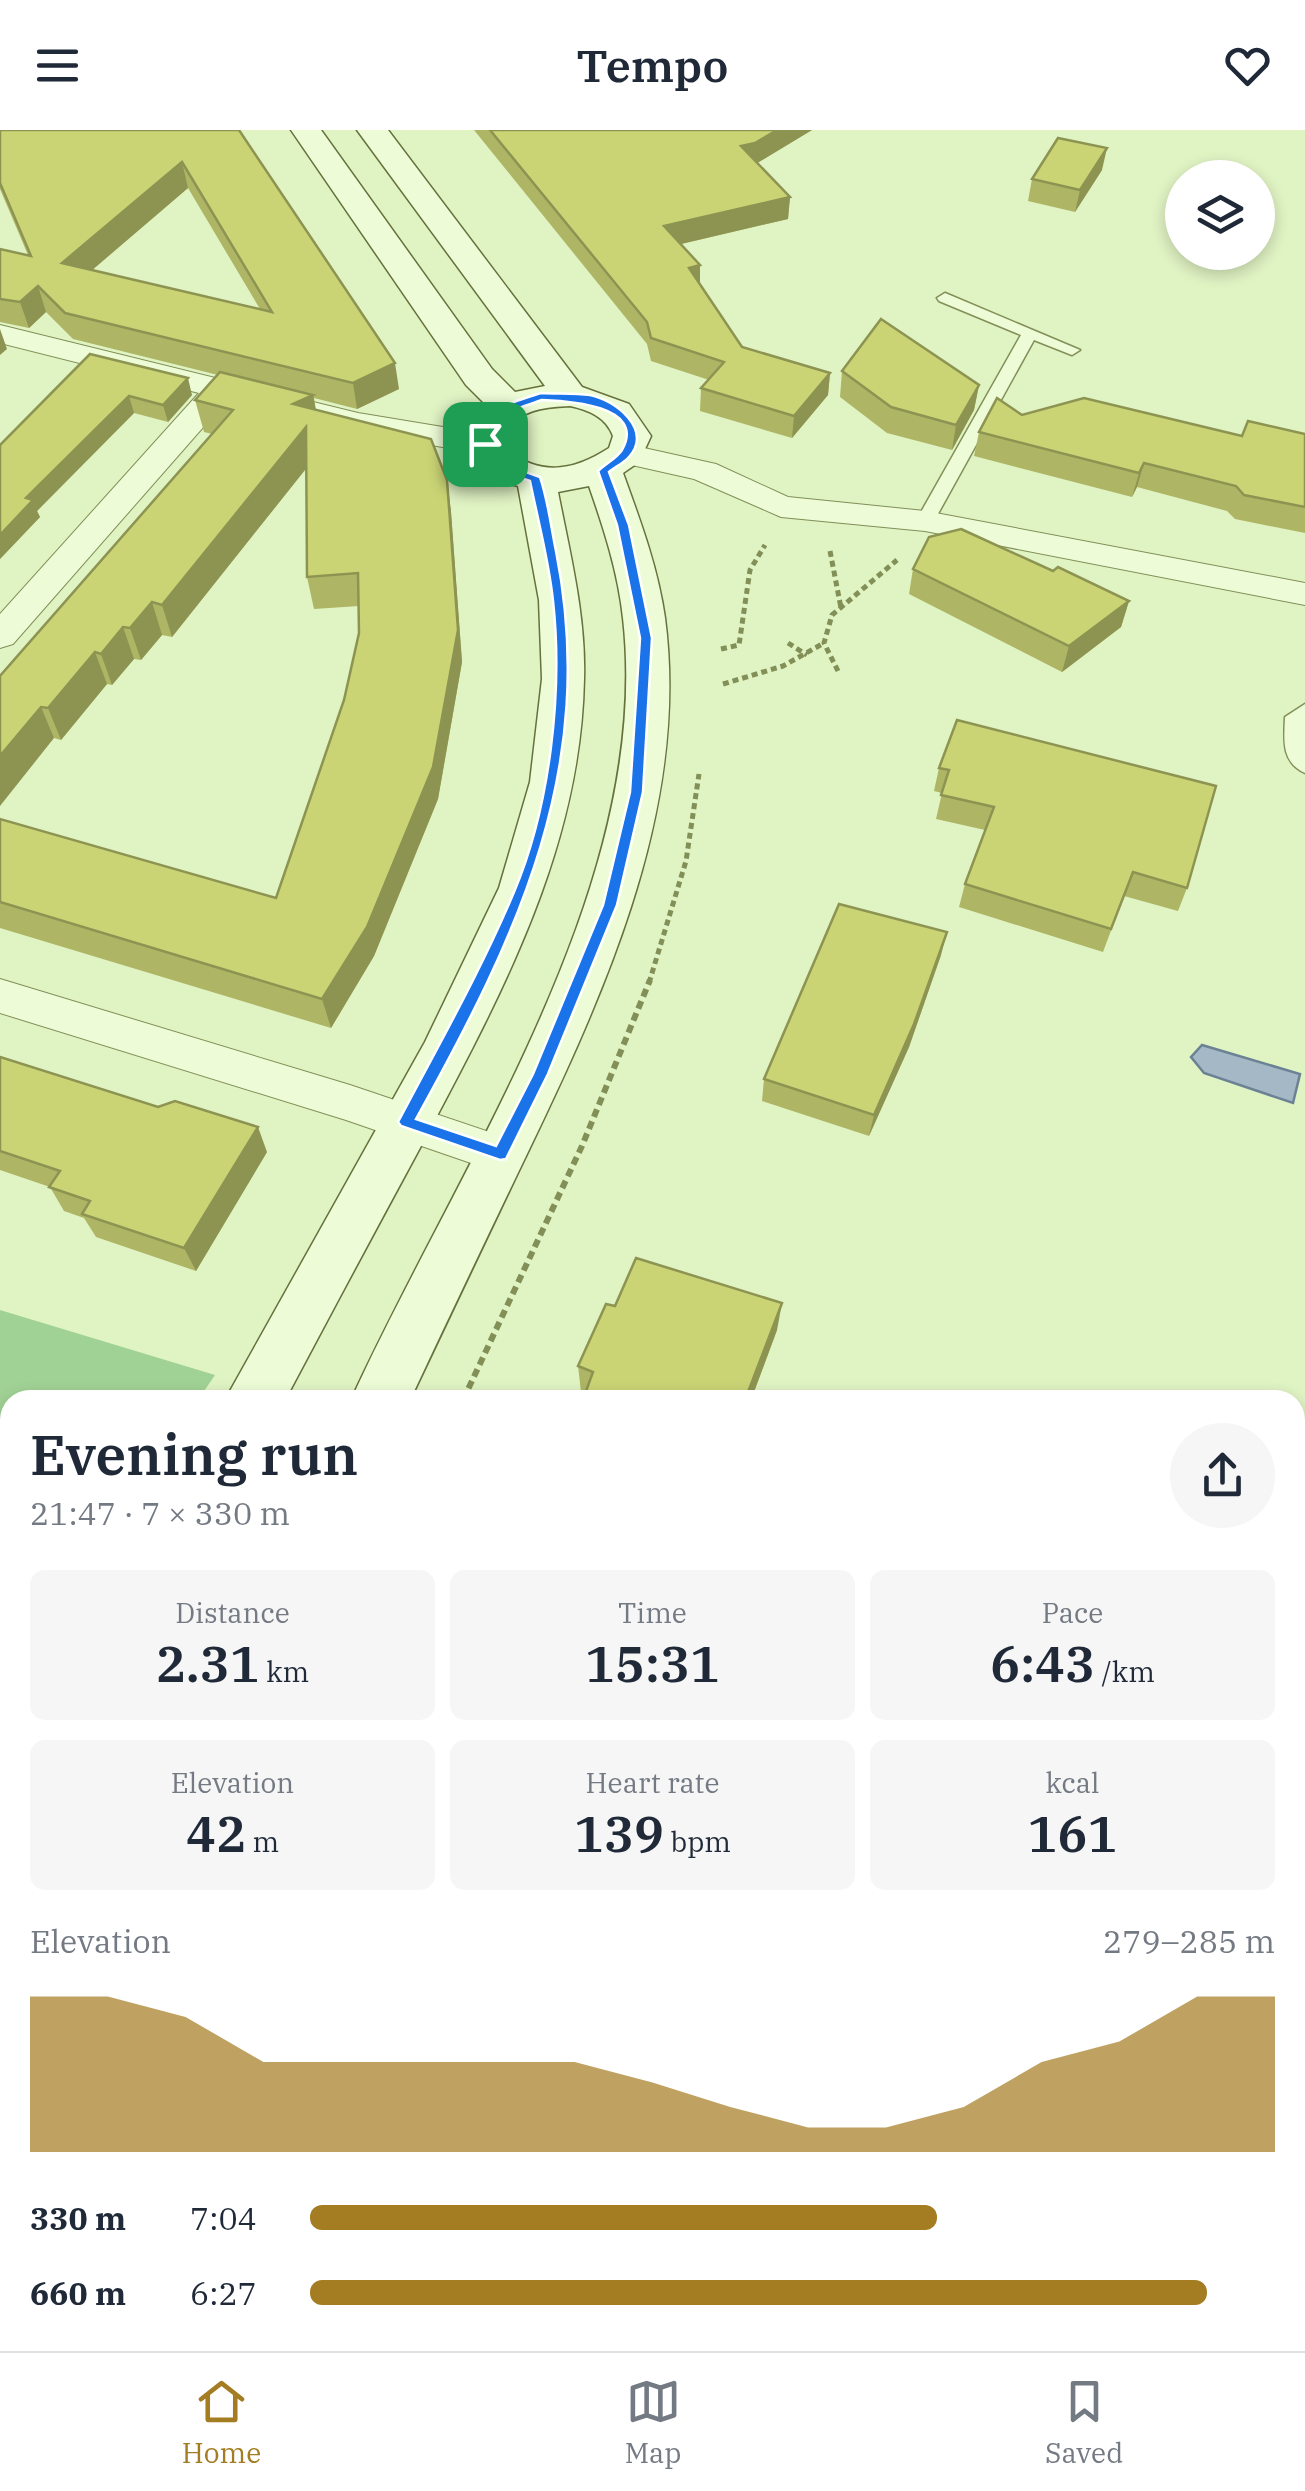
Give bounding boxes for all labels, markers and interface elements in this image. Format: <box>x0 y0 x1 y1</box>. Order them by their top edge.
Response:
text: Tempo <box>577 36 728 94</box>
icon: menu <box>30 38 85 93</box>
icon: heart <box>1220 38 1275 93</box>
map controls <box>1165 160 1275 270</box>
button: layers <box>1165 160 1275 270</box>
pin <box>443 402 528 487</box>
icon: arrive <box>458 417 513 472</box>
text: Evening run <box>30 1419 358 1490</box>
button: share <box>1170 1423 1275 1528</box>
text: 21:47 · 7 × 330 m <box>30 1492 290 1534</box>
text: Distance <box>175 1594 290 1631</box>
text: Time <box>618 1594 687 1631</box>
text: Pace <box>1042 1594 1103 1631</box>
text: 2.31 <box>156 1631 260 1696</box>
text: 15:31 <box>585 1631 720 1696</box>
text: 6:43 <box>990 1631 1095 1696</box>
text: km <box>260 1653 309 1690</box>
text: /km <box>1095 1653 1155 1690</box>
text: Elevation <box>171 1764 294 1801</box>
text: Heart rate <box>586 1764 719 1801</box>
text: kcal <box>1046 1764 1099 1801</box>
text: 42 <box>186 1801 246 1866</box>
text: 139 <box>574 1801 664 1866</box>
text: 161 <box>1028 1801 1118 1866</box>
text: m <box>246 1823 279 1860</box>
text: bpm <box>664 1823 731 1860</box>
text: Elevation <box>30 1920 171 1962</box>
text: 279–285 m <box>1103 1920 1275 1962</box>
text: 330 m <box>30 2197 126 2239</box>
text: 7:04 <box>190 2197 257 2239</box>
text: 660 m <box>30 2272 126 2314</box>
text: 6:27 <box>190 2272 257 2314</box>
tab: Home <box>182 2374 261 2471</box>
tab: Map <box>625 2374 682 2471</box>
tab: Saved <box>1045 2374 1123 2471</box>

